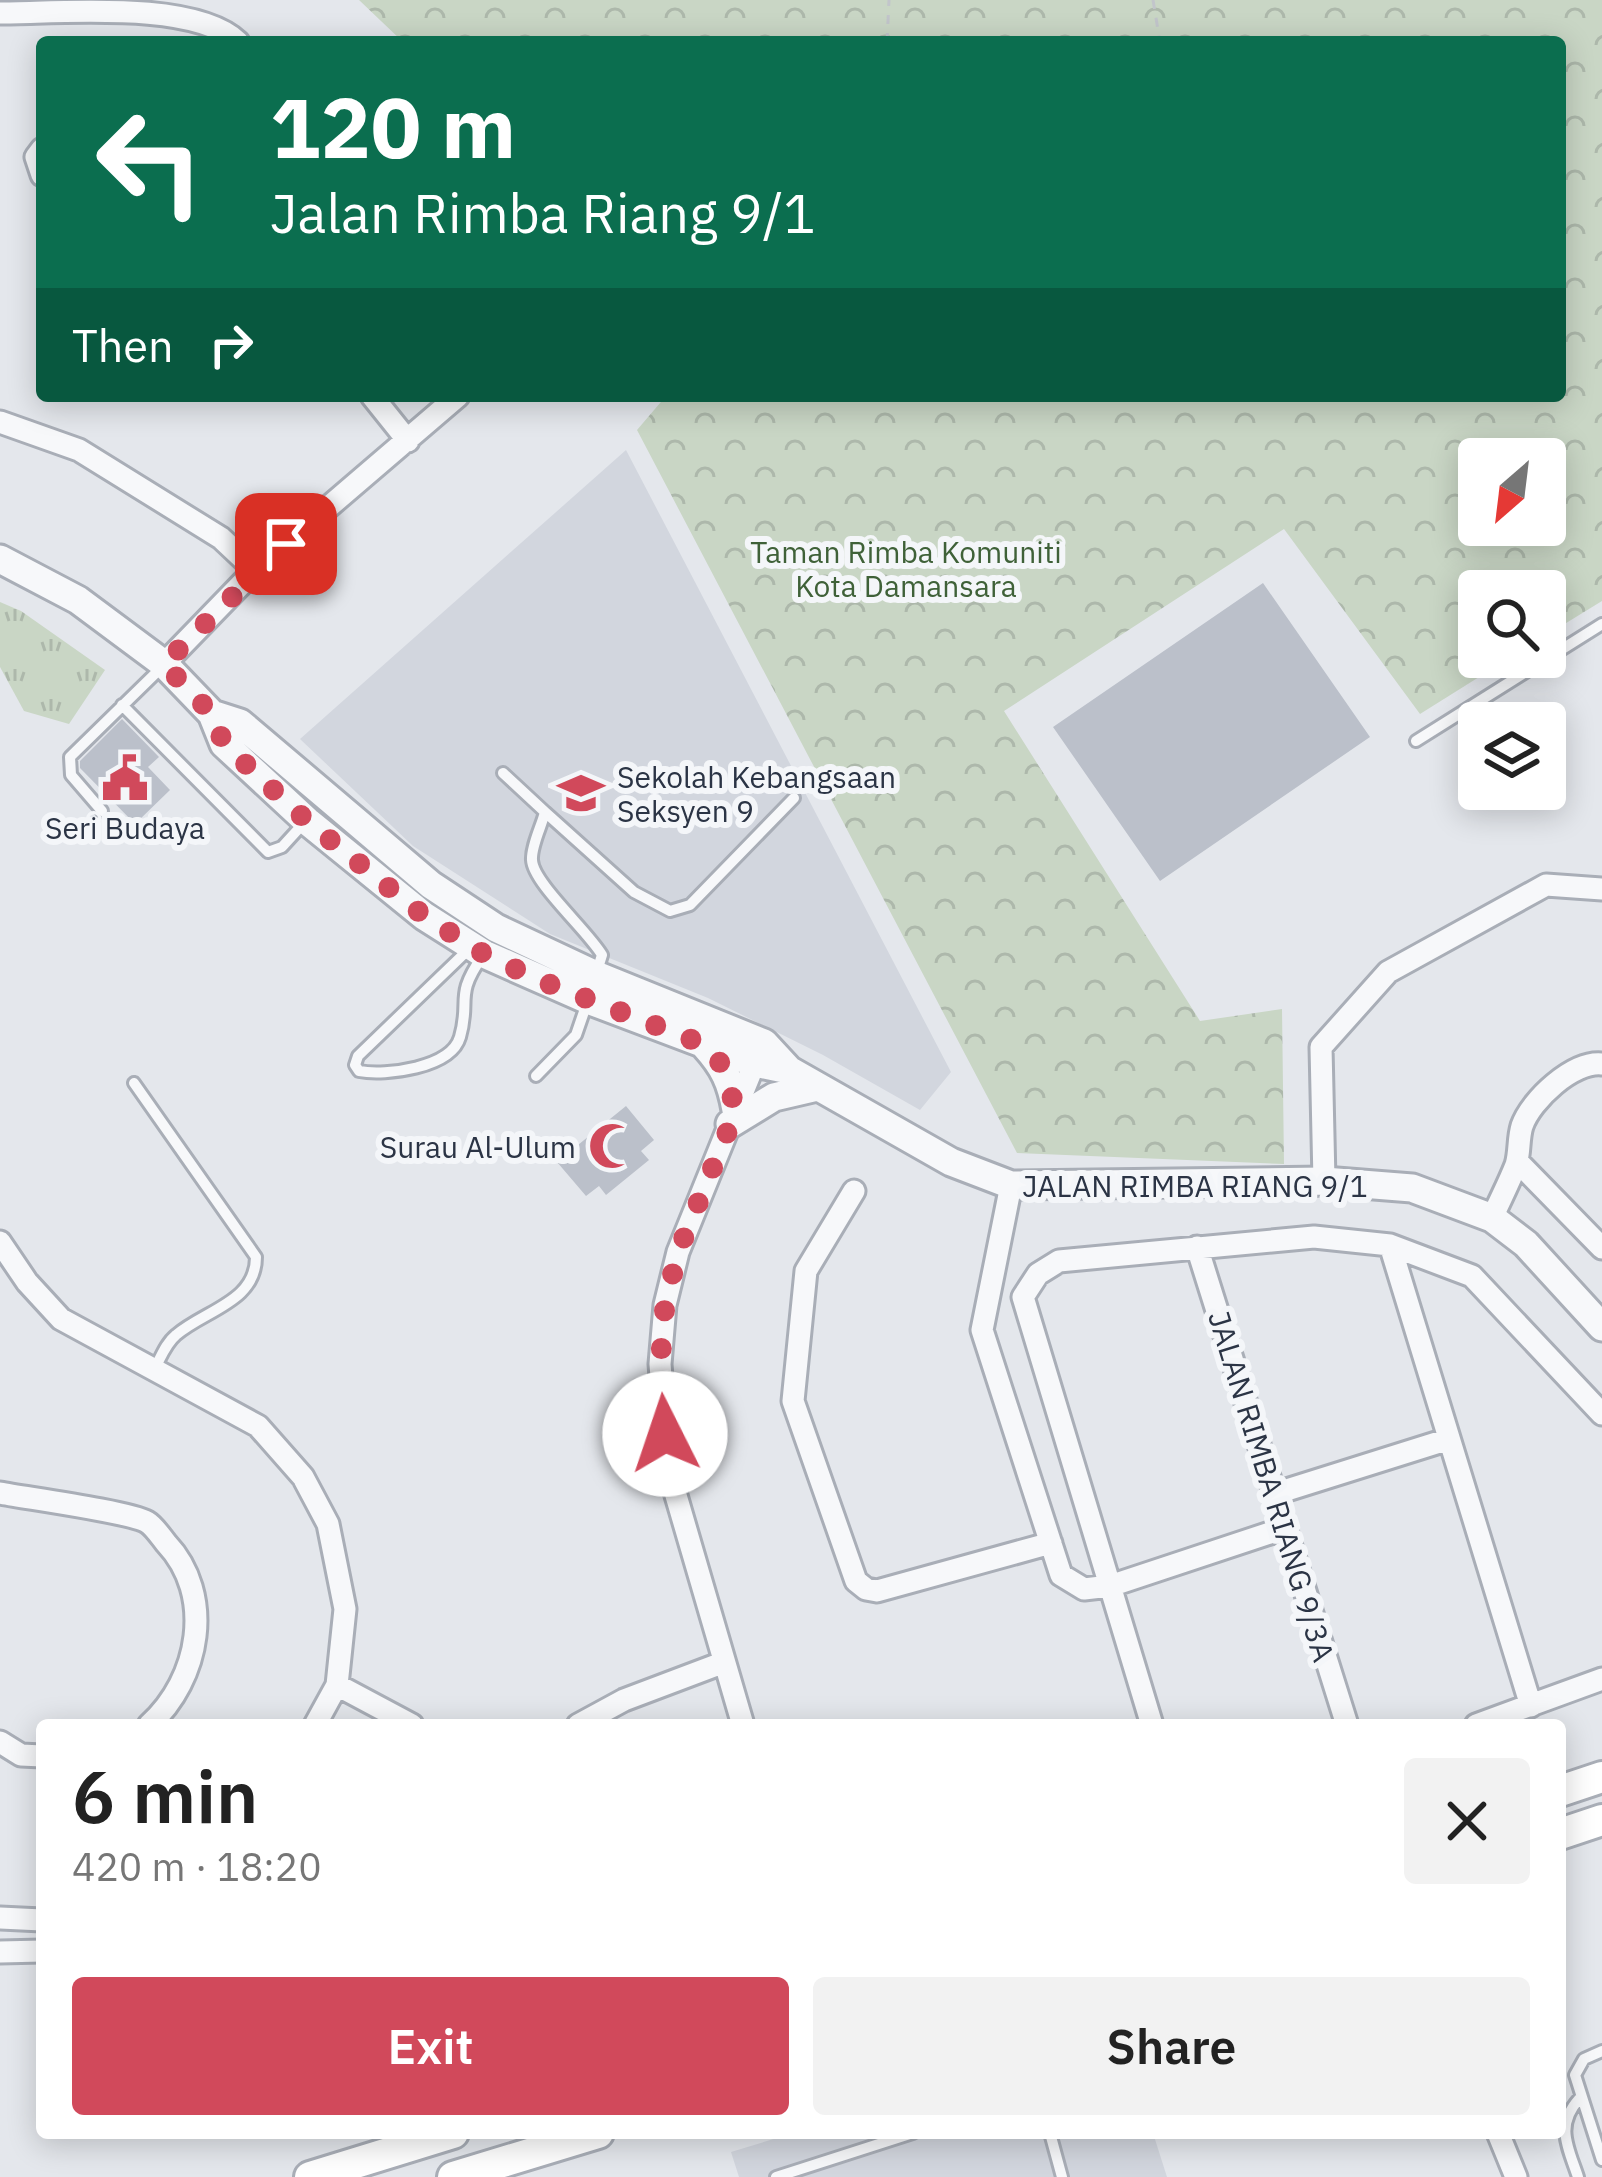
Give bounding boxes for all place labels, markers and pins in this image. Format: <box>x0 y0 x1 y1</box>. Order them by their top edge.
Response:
pin <box>235 493 337 595</box>
public building icon: Seri Budaya <box>100 753 150 803</box>
place label: Sekolah Kebangsaan Seksyen 9 <box>617 757 896 830</box>
school or university icon: Sekolah Kebangsaan Seksyen 9 <box>556 768 606 818</box>
place label: Seri Budaya <box>45 808 205 847</box>
mosque icon: Surau Al-Ulum <box>587 1121 637 1171</box>
place label: Surau Al-Ulum <box>380 1127 576 1166</box>

